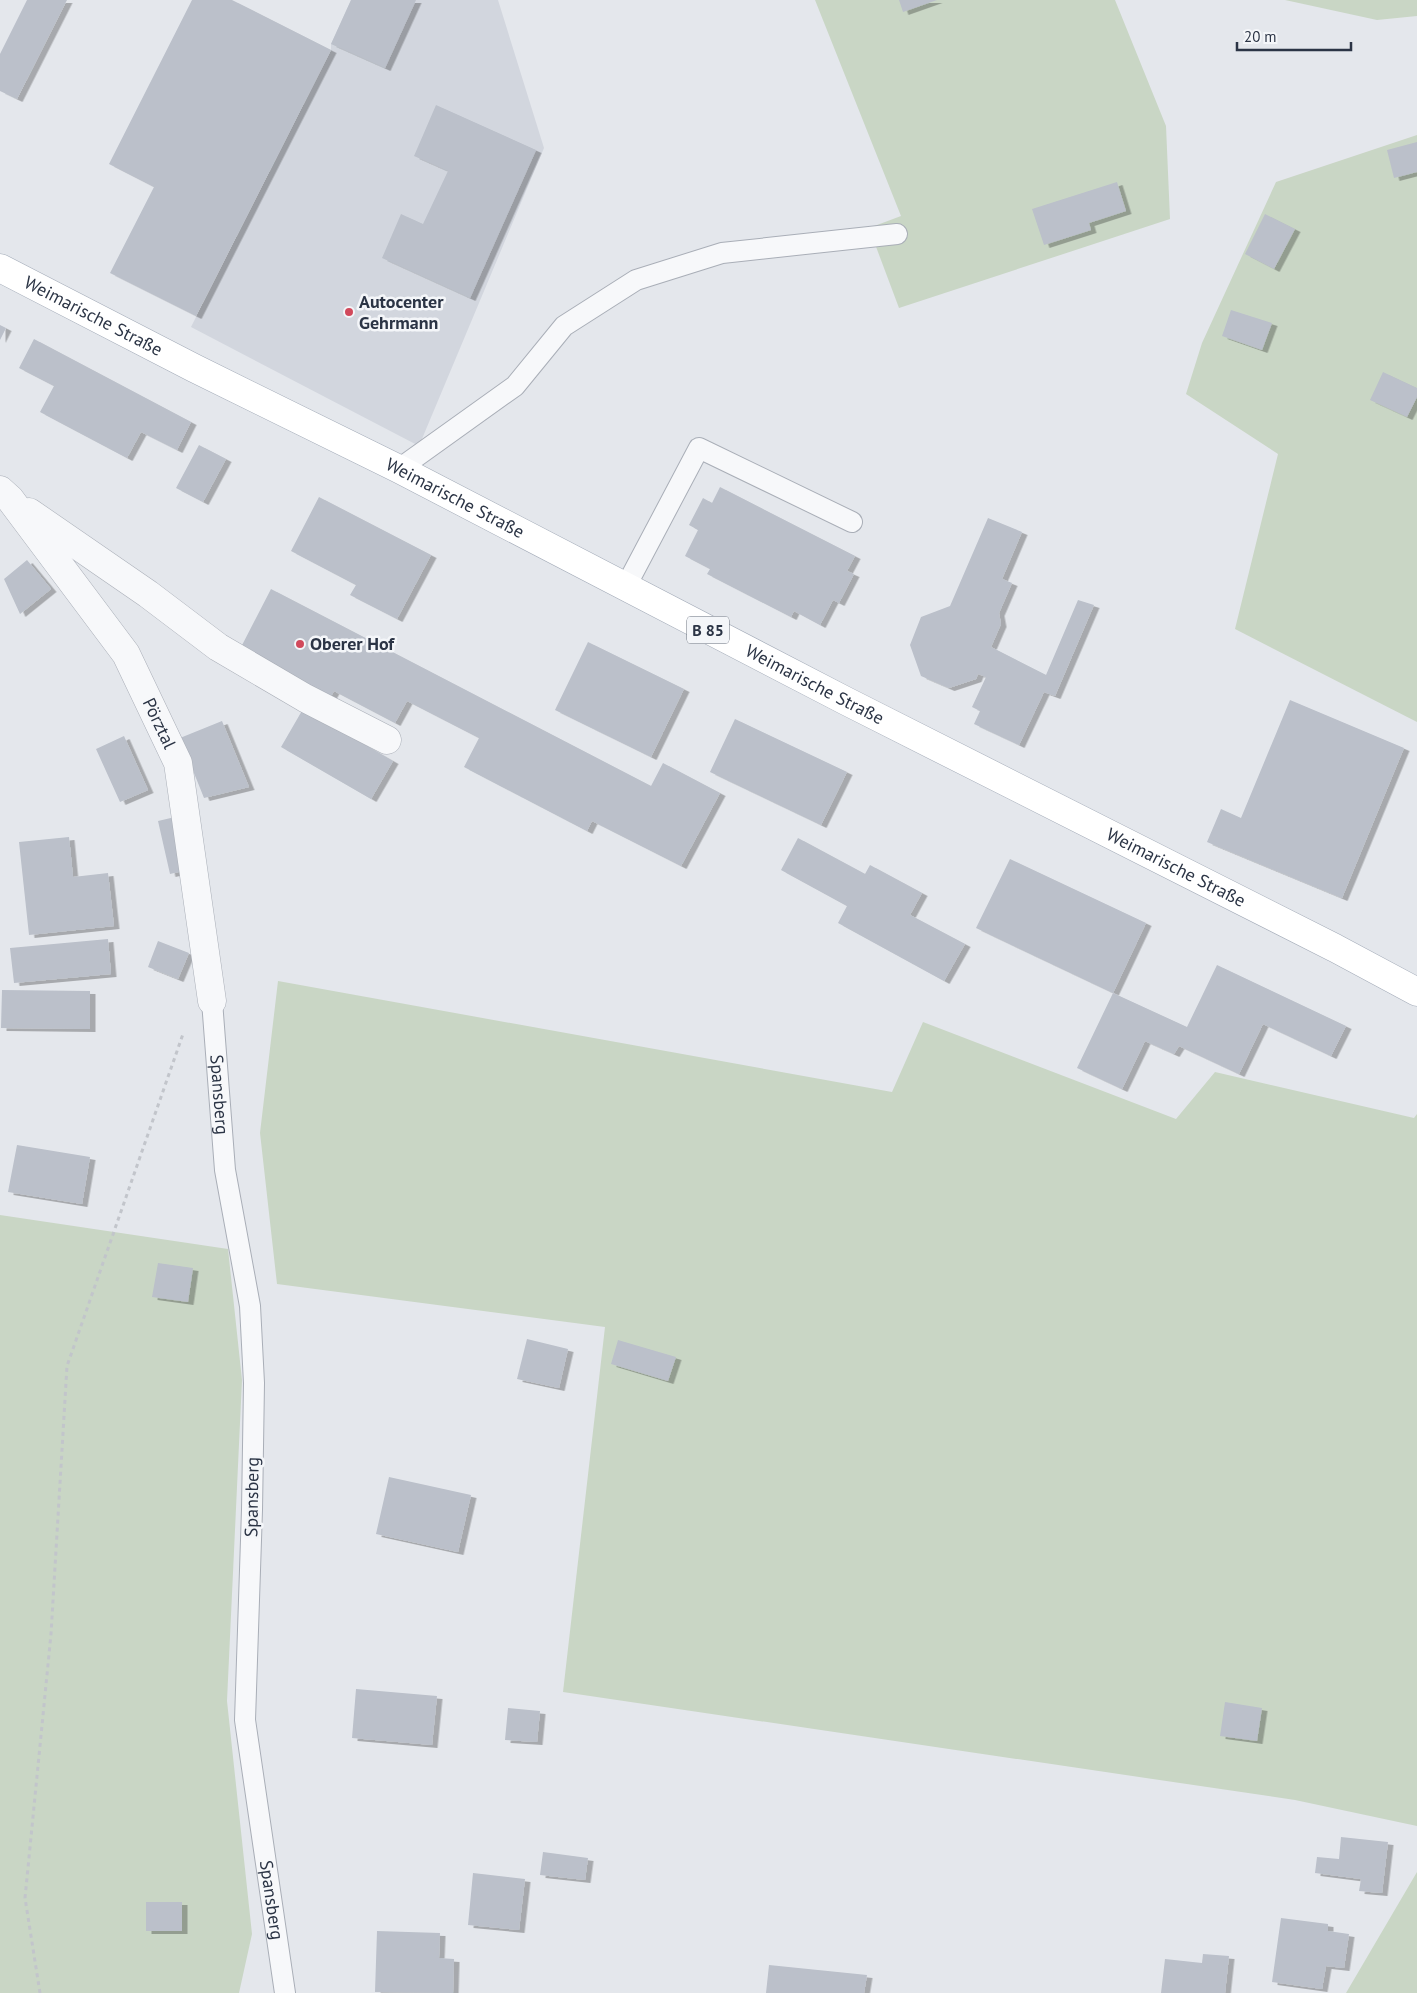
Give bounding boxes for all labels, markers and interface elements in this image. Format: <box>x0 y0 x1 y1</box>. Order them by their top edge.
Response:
scale bar <box>1237 20 1351 52</box>
text: 20 m <box>1244 27 1277 46</box>
street label: Weimarische Straße <box>20 270 167 361</box>
place label: Autocenter Gehrmann <box>359 290 444 334</box>
marker: Autocenter Gehrmann <box>343 306 355 318</box>
street label: Weimarische Straße <box>382 452 528 543</box>
road number: B 85 <box>687 616 729 644</box>
place label: Oberer Hof <box>310 632 395 655</box>
marker: Oberer Hof <box>294 638 306 650</box>
street label: Weimarische Straße <box>742 639 888 729</box>
street label: Pörztal <box>138 694 182 753</box>
street label: Weimarische Straße <box>1103 822 1249 912</box>
street label: Spansberg <box>205 1054 234 1136</box>
street label: Spansberg <box>239 1457 264 1537</box>
street label: Spansberg <box>255 1859 289 1941</box>

